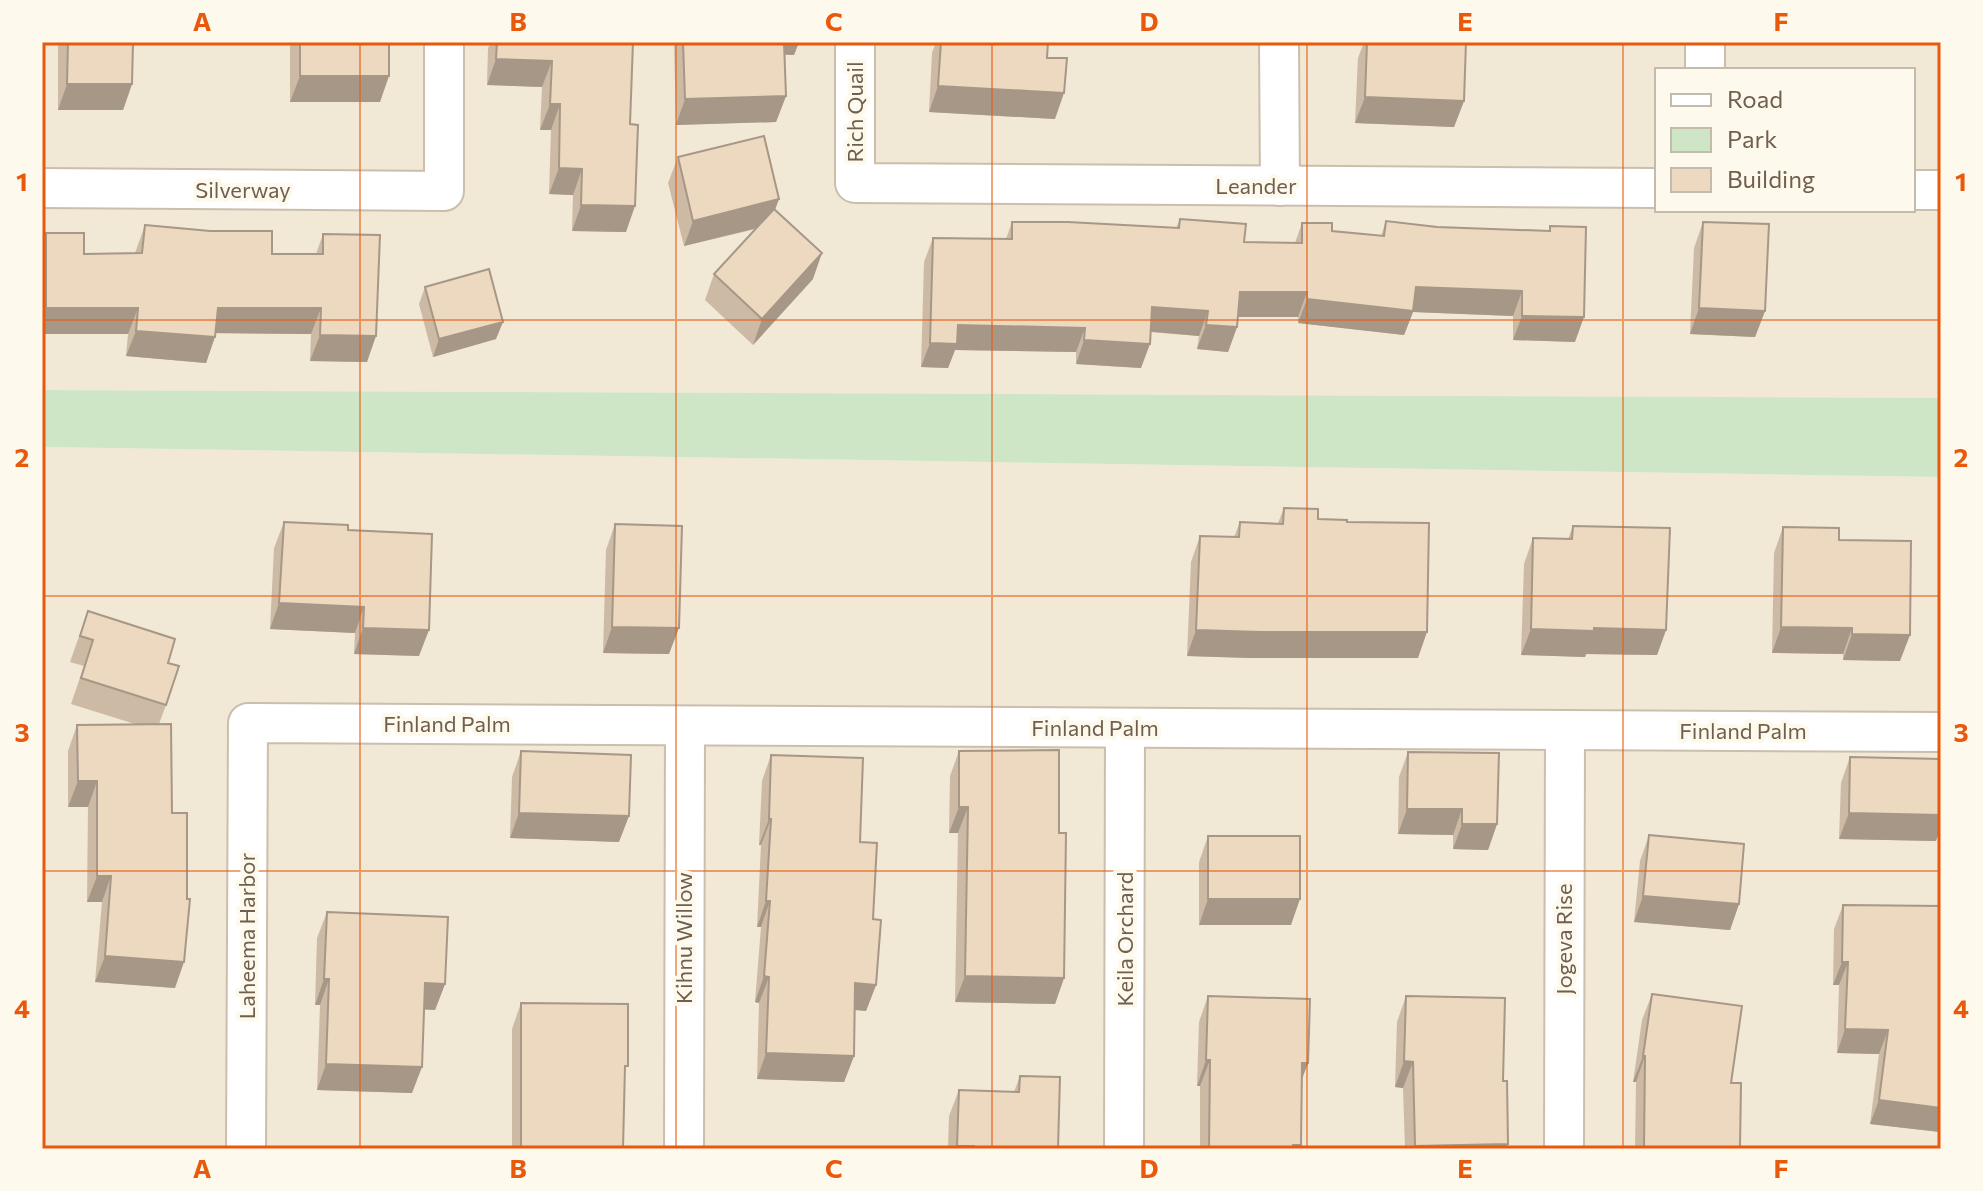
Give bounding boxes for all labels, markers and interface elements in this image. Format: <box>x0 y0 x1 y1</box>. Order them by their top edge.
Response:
text: A <box>193 5 212 36</box>
text: B <box>509 5 527 36</box>
text: C <box>825 5 843 36</box>
text: D <box>1139 5 1159 36</box>
text: E <box>1457 5 1473 36</box>
text: F <box>1773 5 1789 36</box>
street label: Rich Quail <box>841 61 868 163</box>
legend <box>1655 68 1915 212</box>
text: Road <box>1727 84 1783 113</box>
text: Park <box>1727 124 1777 153</box>
text: Building <box>1727 164 1815 193</box>
text: 1 <box>16 165 28 196</box>
text: 1 <box>1955 165 1967 196</box>
street label: Leander <box>1215 172 1297 199</box>
street label: Silverway <box>195 176 291 203</box>
text: 2 <box>15 441 29 472</box>
text: 2 <box>1954 441 1968 472</box>
street label: Finland Palm <box>383 710 511 737</box>
street label: Finland Palm <box>1031 714 1159 741</box>
text: 3 <box>14 716 30 747</box>
text: 3 <box>1953 716 1969 747</box>
street label: Finland Palm <box>1679 717 1807 744</box>
street label: Laheema Harbor <box>233 853 260 1019</box>
street label: Keila Orchard <box>1111 871 1138 1007</box>
street label: Kihnu Willow <box>670 872 697 1004</box>
street label: Jogeva Rise <box>1550 883 1577 995</box>
text: 4 <box>14 992 30 1023</box>
text: 4 <box>1953 992 1969 1023</box>
text: A <box>193 1152 212 1183</box>
text: B <box>509 1152 527 1183</box>
text: C <box>825 1152 843 1183</box>
text: D <box>1139 1152 1159 1183</box>
text: E <box>1457 1152 1473 1183</box>
text: F <box>1773 1152 1789 1183</box>

